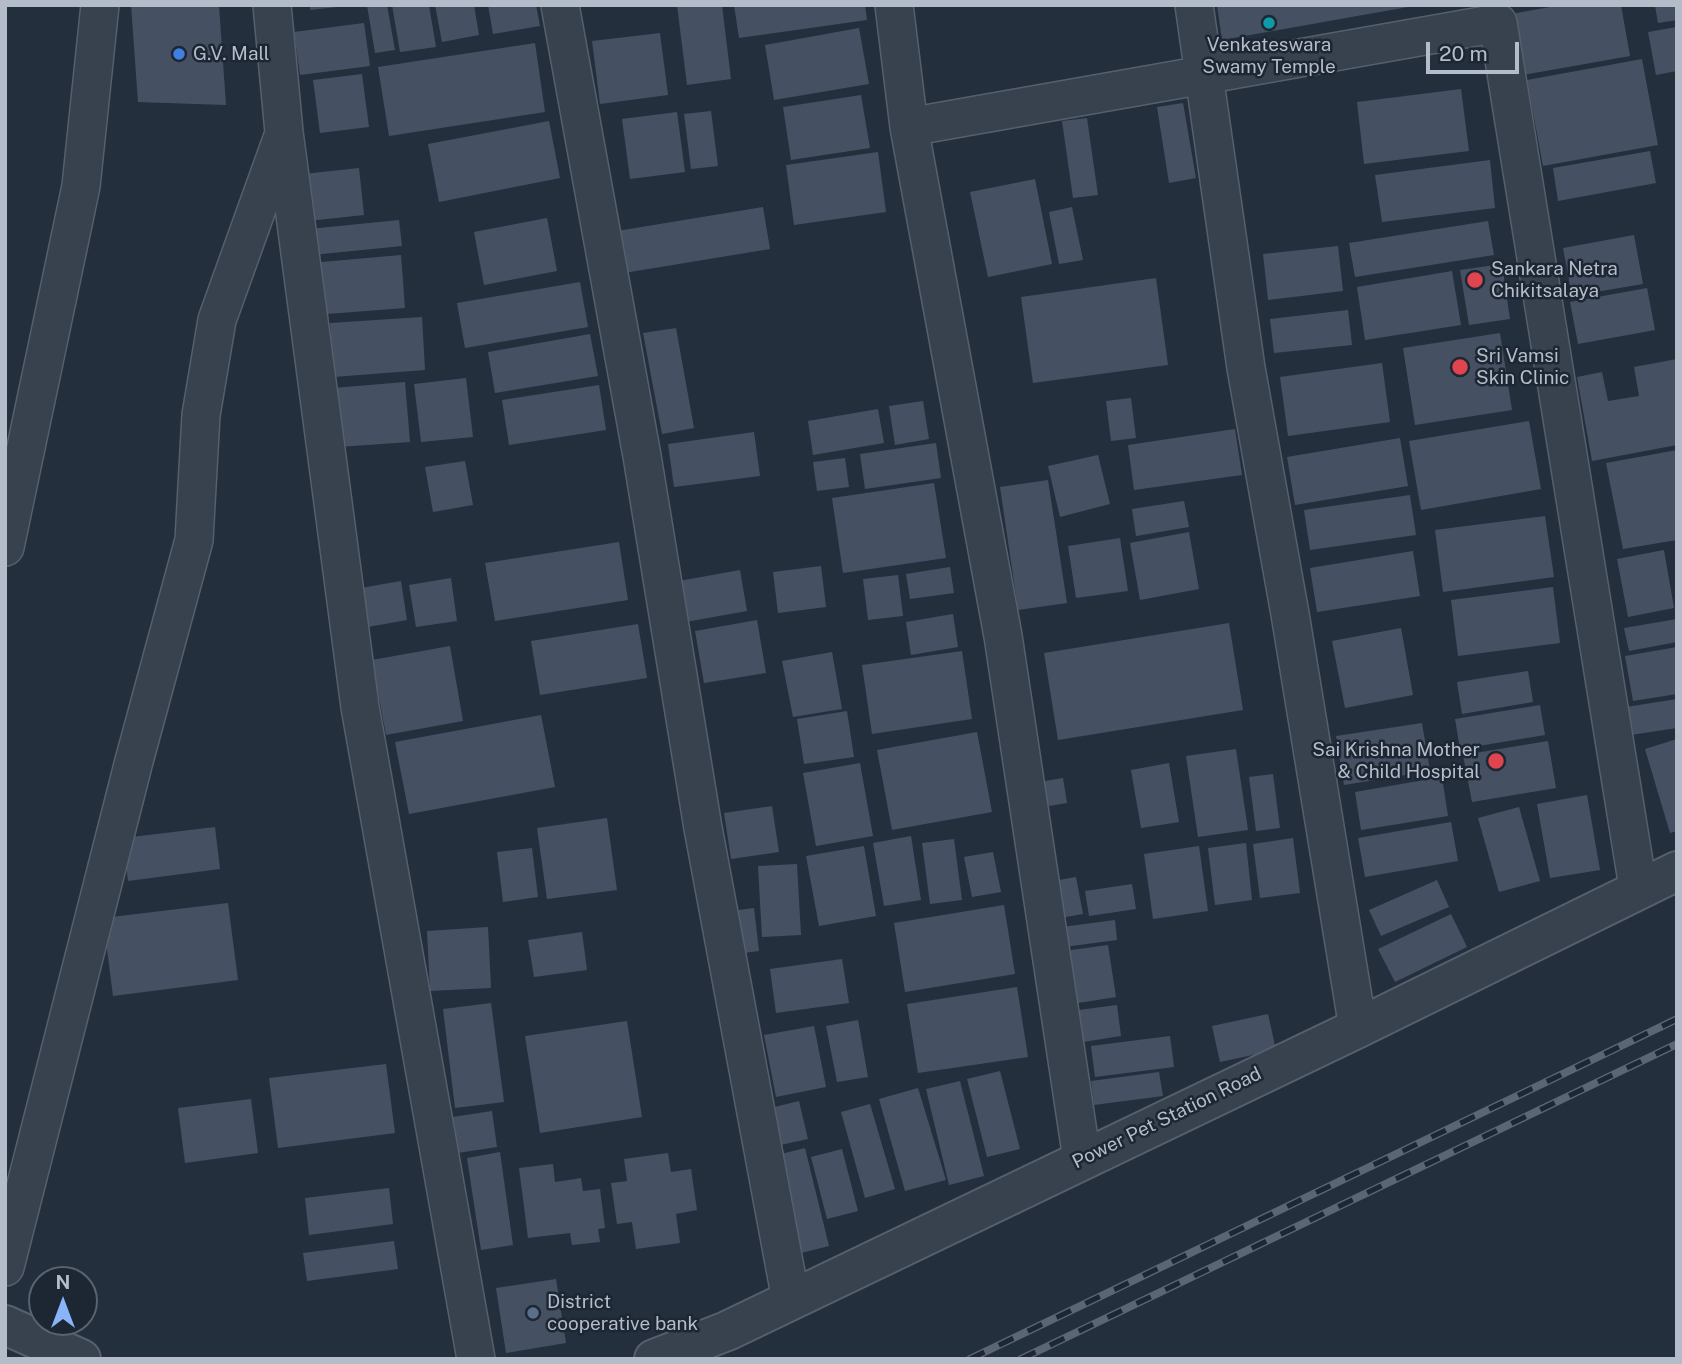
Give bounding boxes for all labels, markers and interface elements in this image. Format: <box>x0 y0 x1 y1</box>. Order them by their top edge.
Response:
marker: Venkateswara Swamy Temple <box>1261 15 1277 31</box>
scale bar <box>1430 28 1523 72</box>
place label: Venkateswara Swamy Temple <box>1202 34 1336 78</box>
text: 20 m <box>1439 41 1488 66</box>
place label: G.V. Mall <box>193 43 270 65</box>
marker: G.V. Mall <box>171 46 187 62</box>
place label: Sankara Netra Chikitsalaya <box>1491 258 1618 302</box>
marker: Sankara Netra Chikitsalaya <box>1465 270 1485 290</box>
place label: Sri Vamsi Skin Clinic <box>1476 345 1569 389</box>
marker: Sri Vamsi Skin Clinic <box>1450 357 1470 377</box>
place label: Sai Krishna Mother & Child Hospital <box>1312 739 1480 783</box>
marker: Sai Krishna Mother & Child Hospital <box>1486 751 1506 771</box>
street label: Power Pet Station Road <box>1069 1062 1265 1174</box>
north arrow <box>28 1266 98 1336</box>
text: N <box>56 1271 70 1293</box>
place label: District cooperative bank <box>547 1291 698 1335</box>
marker: District cooperative bank <box>525 1305 541 1321</box>

